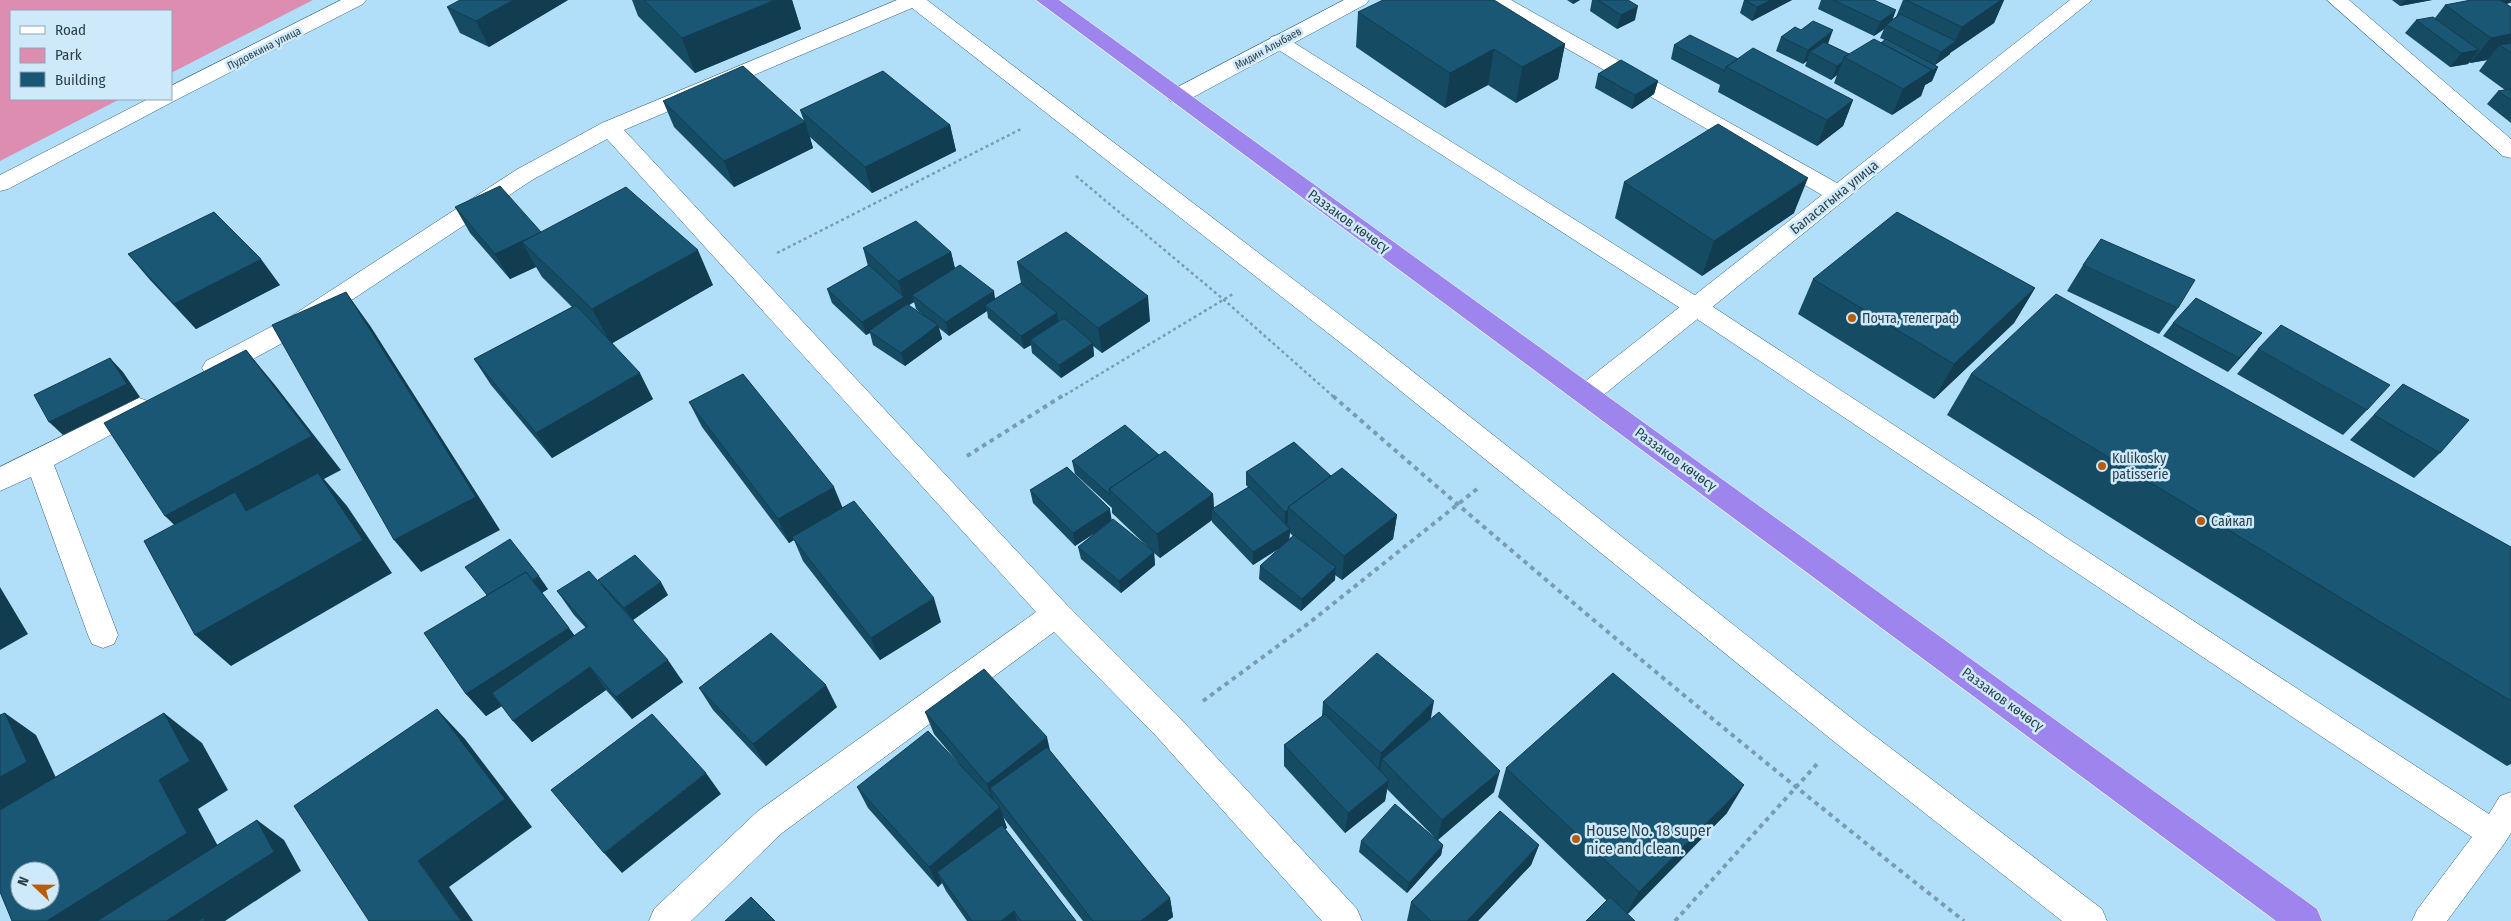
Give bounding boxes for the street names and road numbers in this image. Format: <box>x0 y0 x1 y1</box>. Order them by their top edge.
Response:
street label: Пудовкина улица <box>225 24 303 73</box>
street label: Мидин Алыбаев <box>1233 25 1304 72</box>
street label: Баласагына улица <box>1787 157 1882 238</box>
street label: Раззаков көчөсү <box>1305 186 1393 257</box>
street label: Раззаков көчөсү <box>1632 424 1720 495</box>
street label: Раззаков көчөсү <box>1959 664 2047 735</box>

